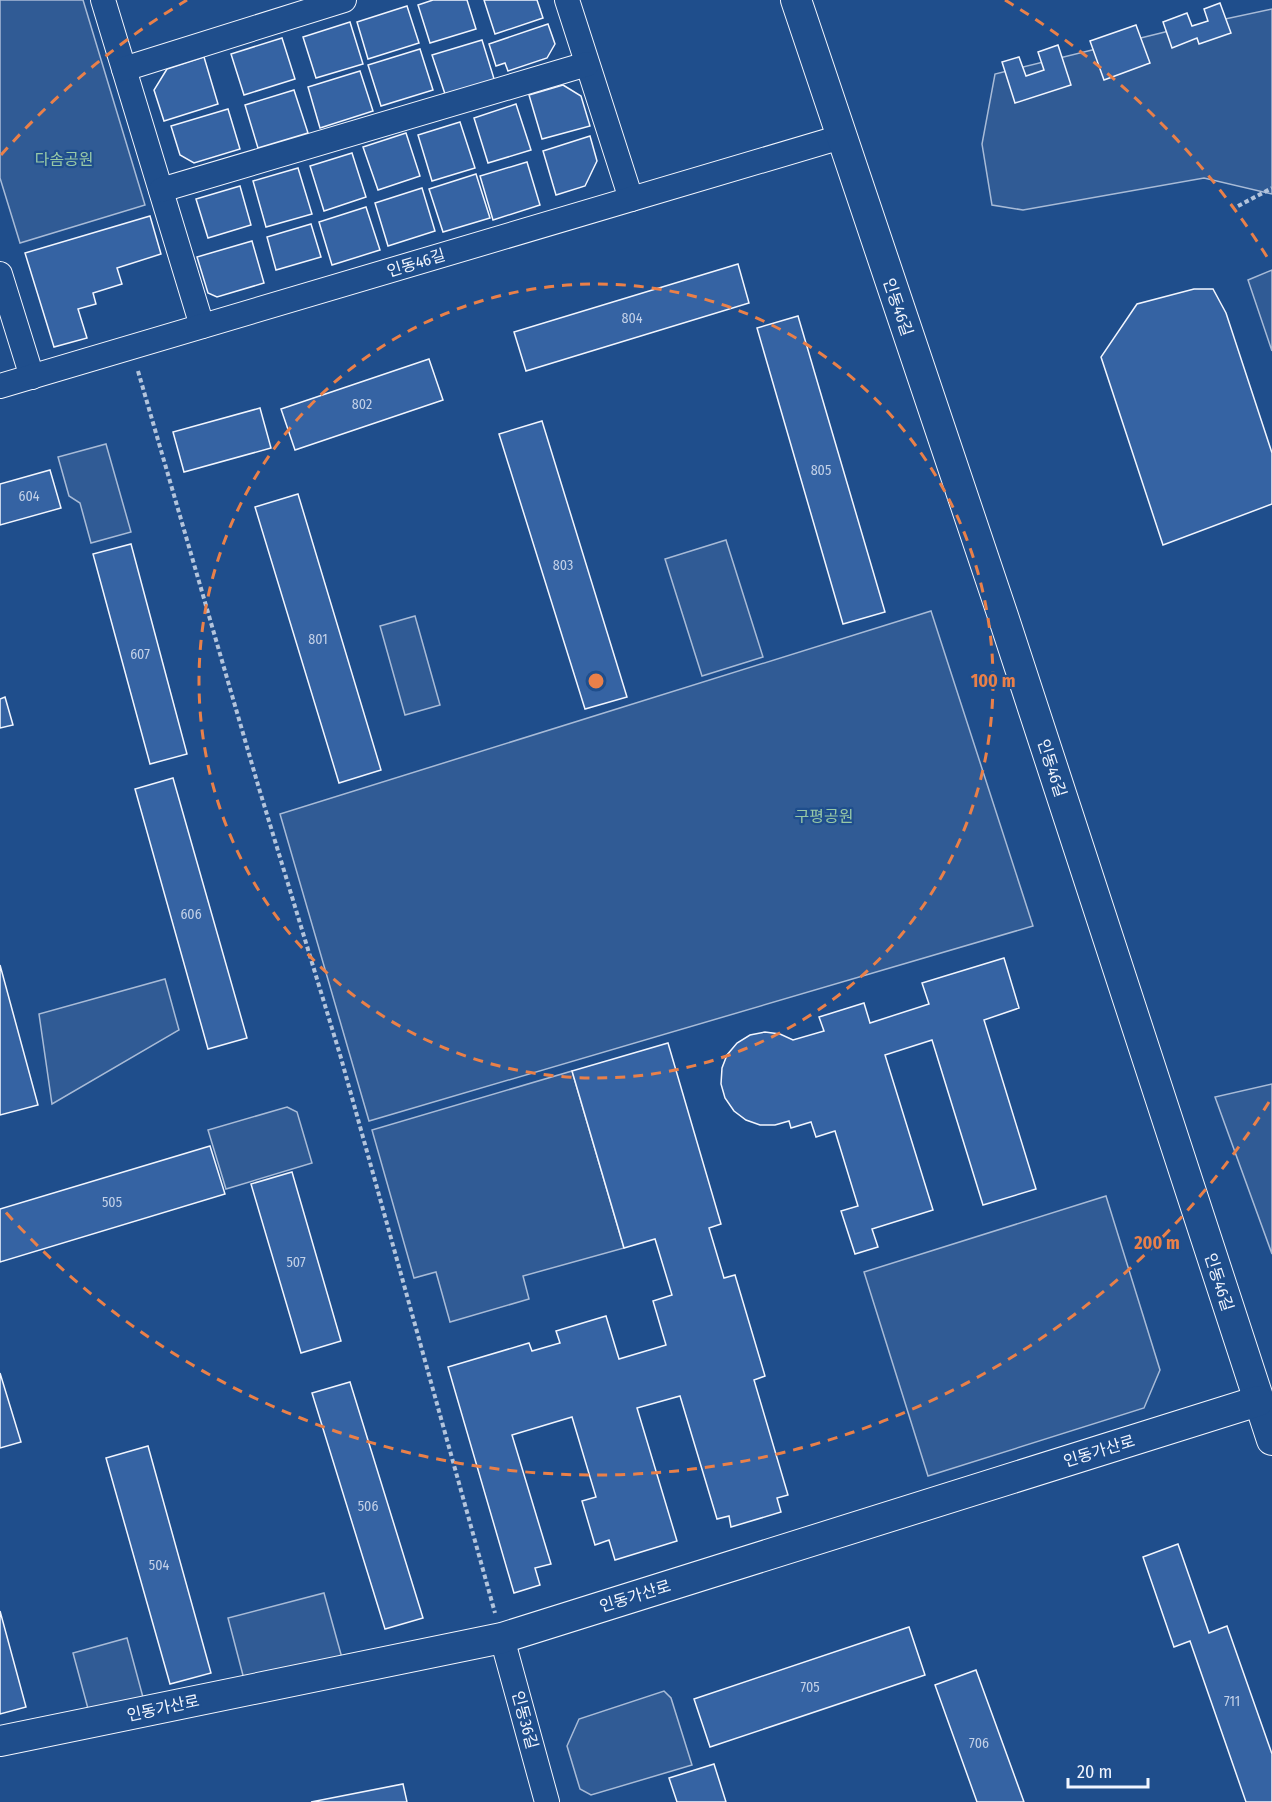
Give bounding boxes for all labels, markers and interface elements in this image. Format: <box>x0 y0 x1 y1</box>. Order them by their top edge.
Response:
park label: 다솜공원 <box>35 150 93 169</box>
street label: 인동46길 <box>385 245 447 281</box>
street label: 인동46길 <box>879 276 917 338</box>
house number: 804 <box>621 310 643 327</box>
house number: 802 <box>352 396 372 413</box>
house number: 805 <box>811 462 831 479</box>
house number: 604 <box>18 488 40 505</box>
house number: 803 <box>553 557 573 574</box>
house number: 801 <box>308 631 328 648</box>
house number: 607 <box>130 646 150 663</box>
text: 100 m <box>971 670 1015 692</box>
centre of rings <box>586 671 606 691</box>
street label: 인동46길 <box>1034 737 1070 799</box>
park label: 구평공원 <box>795 807 853 826</box>
house number: 606 <box>180 906 202 923</box>
house number: 505 <box>102 1194 122 1211</box>
text: 200 m <box>1133 1232 1180 1254</box>
street label: 인동46길 <box>1201 1251 1237 1313</box>
house number: 507 <box>286 1254 306 1271</box>
street label: 인동가산로 <box>1061 1431 1137 1471</box>
house number: 506 <box>358 1498 378 1515</box>
house number: 504 <box>149 1557 169 1574</box>
street label: 인동가산로 <box>597 1576 673 1616</box>
house number: 705 <box>800 1679 820 1696</box>
street label: 인동36길 <box>508 1689 542 1751</box>
street label: 인동가산로 <box>125 1691 201 1725</box>
house number: 711 <box>1224 1693 1240 1710</box>
house number: 706 <box>969 1735 989 1752</box>
scale bar <box>1068 1751 1148 1789</box>
text: 20 m <box>1077 1761 1112 1783</box>

